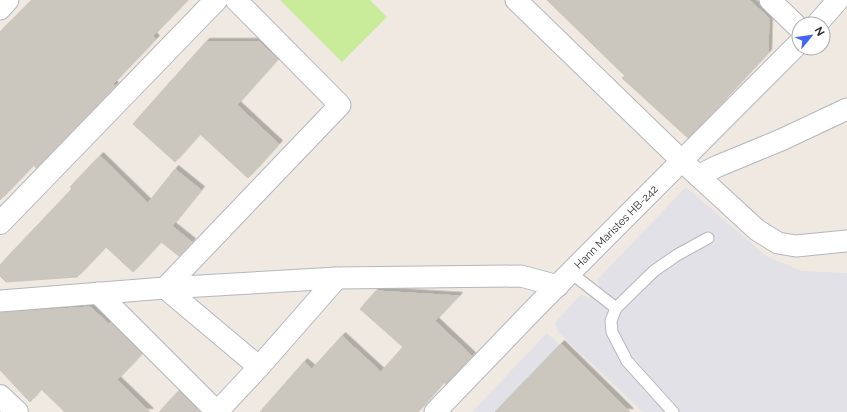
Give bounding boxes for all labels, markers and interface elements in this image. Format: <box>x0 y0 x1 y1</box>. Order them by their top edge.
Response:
north arrow <box>791 16 831 56</box>
text: N <box>812 25 827 38</box>
street label: Hann Maristes HB-242 <box>572 182 661 271</box>

